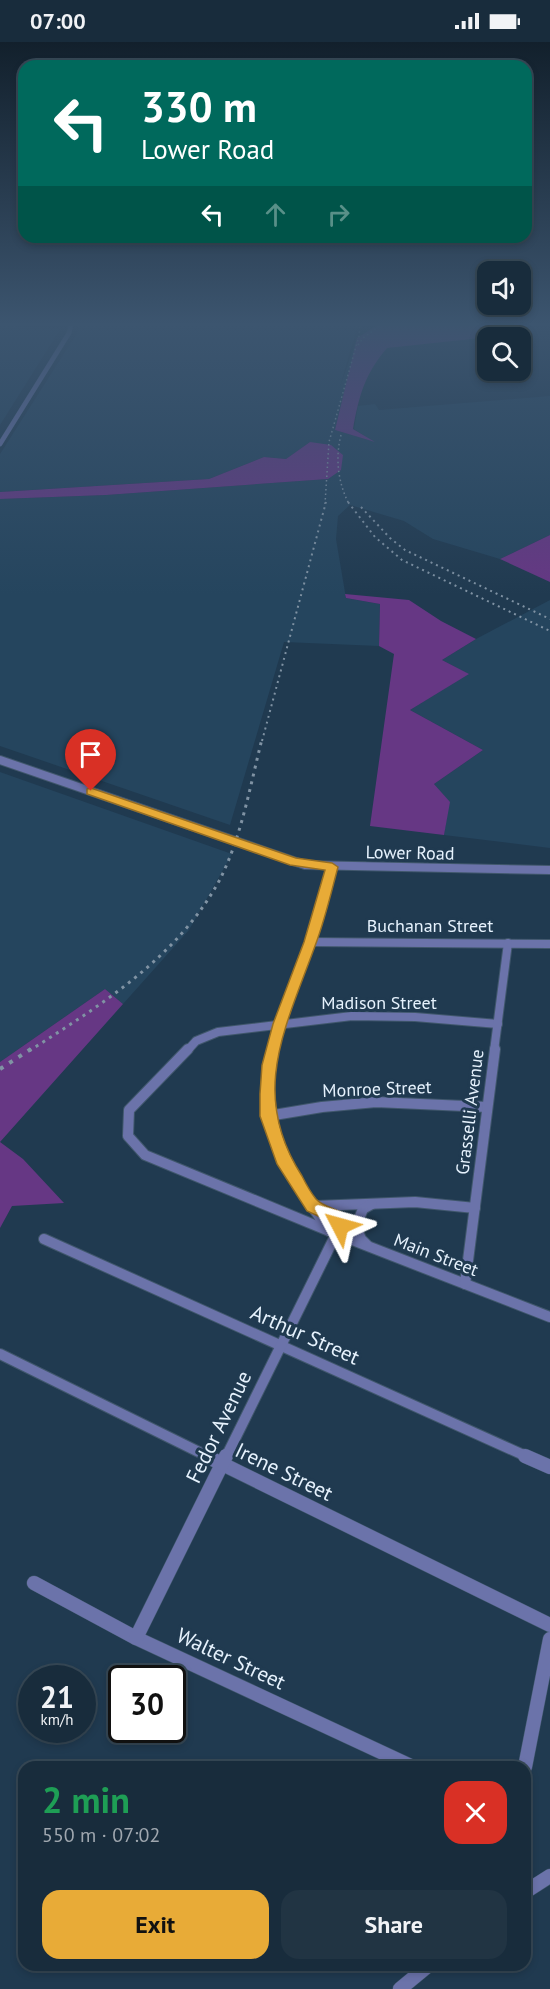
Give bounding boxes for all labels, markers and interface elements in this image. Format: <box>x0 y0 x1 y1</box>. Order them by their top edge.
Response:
text: 07:00 <box>30 7 86 35</box>
text: 330 m <box>141 79 257 134</box>
icon: left <box>42 84 120 162</box>
text: Lower Road <box>141 132 274 166</box>
icon: left <box>196 198 229 231</box>
icon: ahead <box>259 198 292 231</box>
icon: right <box>322 198 355 231</box>
map controls <box>477 261 531 381</box>
button: sound <box>477 261 531 315</box>
button: search <box>477 327 531 381</box>
pin <box>65 729 116 791</box>
icon: arrive <box>74 738 107 771</box>
street label: Lower Road <box>365 840 455 865</box>
street label: Buchanan Street <box>367 914 493 937</box>
street label: Madison Street <box>321 991 437 1014</box>
street label: Grasselli Avenue <box>450 1048 489 1176</box>
street label: Monroe Street <box>322 1075 432 1102</box>
position arrow <box>308 1194 372 1258</box>
street label: Main Street <box>391 1228 482 1281</box>
street label: Arthur Street <box>247 1299 364 1371</box>
street label: Fedor Avenue <box>180 1366 257 1487</box>
street label: Irene Street <box>231 1436 337 1507</box>
street label: Walter Street <box>172 1622 290 1696</box>
speed limit sign: 30 <box>108 1665 186 1743</box>
text: 21 <box>40 1677 74 1716</box>
text: km/h <box>41 1710 73 1729</box>
text: 2 min <box>42 1776 130 1823</box>
button: close <box>444 1781 507 1844</box>
text: 550 m · 07:02 <box>42 1822 160 1848</box>
button: Exit <box>42 1890 269 1959</box>
button: Share <box>281 1890 507 1959</box>

